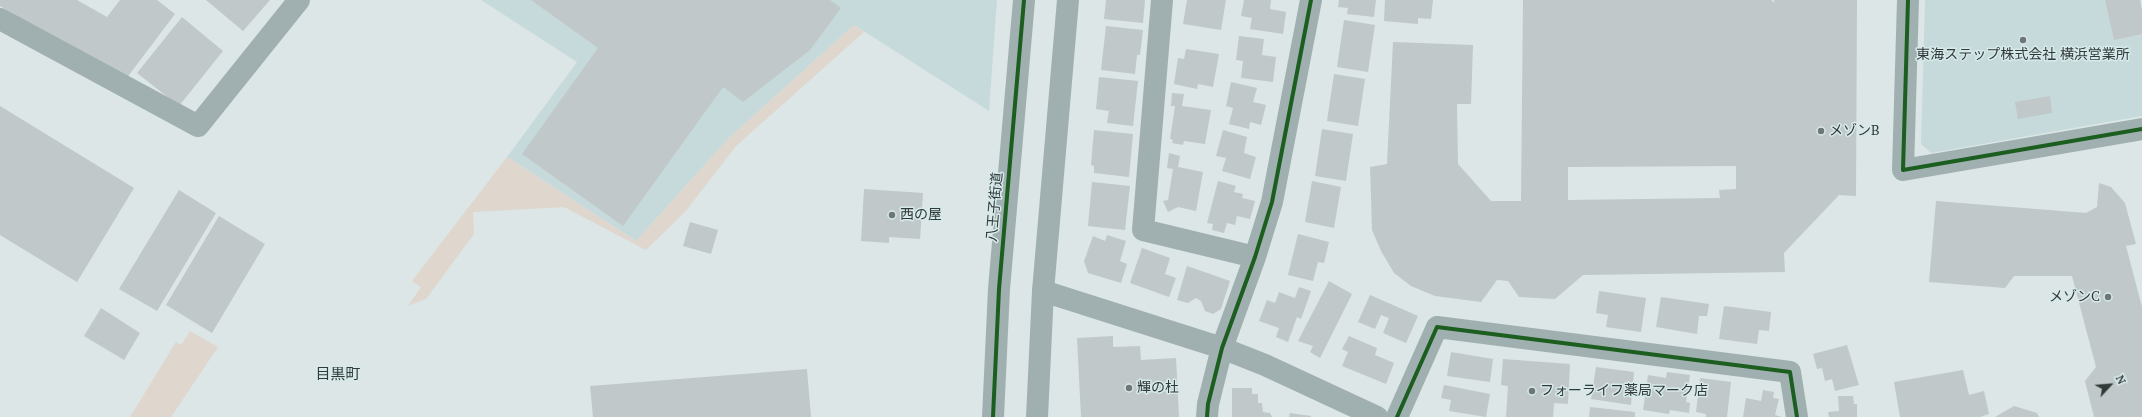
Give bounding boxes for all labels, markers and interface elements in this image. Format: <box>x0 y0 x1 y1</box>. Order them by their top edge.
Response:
marker: 東海ステップ株式会社 横浜営業所 <box>2018 35 2028 45</box>
place label: 東海ステップ株式会社 横浜営業所 <box>1916 47 2130 63</box>
place label: メゾンB <box>1829 123 1880 139</box>
marker: メゾンB <box>1816 126 1826 136</box>
street label: 八王子街道 <box>984 171 1006 243</box>
place label: 西の屋 <box>900 207 942 223</box>
marker: 西の屋 <box>887 210 897 220</box>
place label: メゾンC <box>2049 289 2100 305</box>
marker: メゾンC <box>2103 292 2113 302</box>
north arrow <box>2090 365 2130 405</box>
district label: 目黒町 <box>316 366 360 384</box>
text: N <box>2113 373 2129 387</box>
place label: 輝の杜 <box>1137 380 1179 396</box>
marker: 輝の杜 <box>1124 383 1134 393</box>
place label: フォーライフ薬局マーク店 <box>1540 383 1708 399</box>
marker: フォーライフ薬局マーク店 <box>1527 386 1537 396</box>

